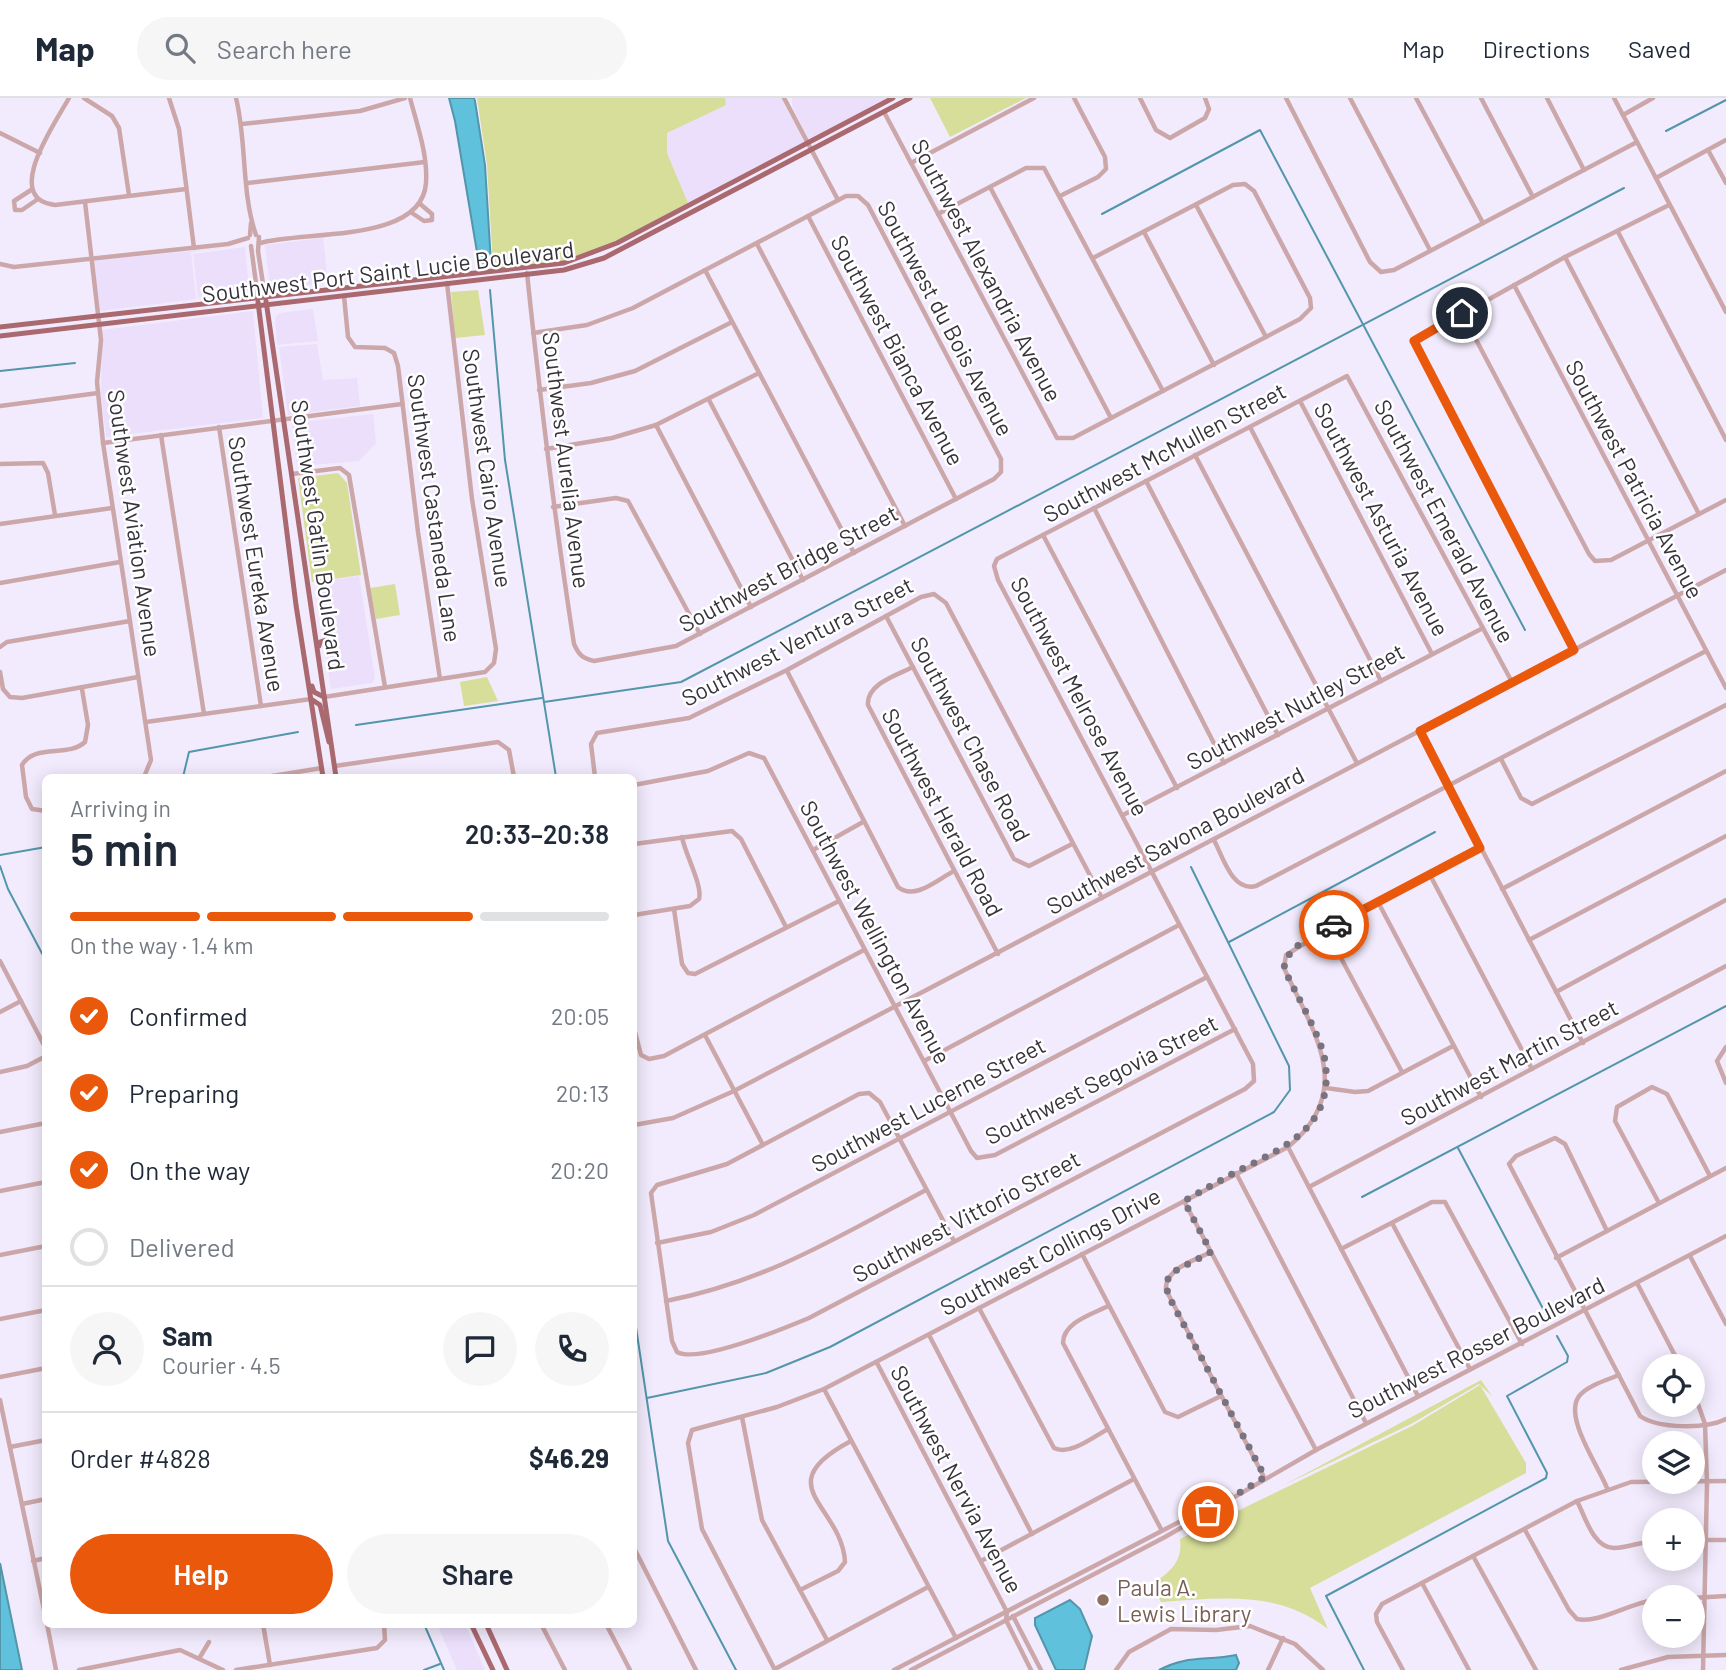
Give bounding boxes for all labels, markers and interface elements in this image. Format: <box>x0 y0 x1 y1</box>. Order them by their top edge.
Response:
search box <box>137 17 627 80</box>
text: Map <box>35 28 95 68</box>
icon: search <box>161 29 199 67</box>
text: Search here <box>217 33 352 64</box>
text: Map <box>1402 34 1445 63</box>
text: Directions <box>1483 34 1590 63</box>
text: Saved <box>1628 34 1691 63</box>
street label: Southwest Alexandria Avenue <box>906 134 1068 406</box>
street label: Southwest du Bois Avenue <box>872 196 1020 440</box>
street label: Southwest Bianca Avenue <box>825 230 971 470</box>
street label: Southwest Port Saint Lucie Boulevard <box>200 234 576 308</box>
pin <box>1432 283 1492 343</box>
icon: home <box>1443 294 1481 332</box>
street label: Southwest Aurelia Avenue <box>537 330 597 590</box>
street label: Southwest Cairo Avenue <box>457 347 519 589</box>
street label: Southwest Patricia Avenue <box>1560 355 1710 603</box>
street label: Southwest Castaneda Lane <box>402 372 468 644</box>
street label: Southwest McMullen Street <box>1038 376 1290 528</box>
street label: Southwest Aviation Avenue <box>102 387 168 659</box>
street label: Southwest Emerald Avenue <box>1369 394 1521 648</box>
street label: Southwest Asturia Avenue <box>1308 397 1456 641</box>
street label: Southwest Gatlin Boulevard <box>286 398 352 672</box>
street label: Southwest Eureka Avenue <box>223 434 291 694</box>
street label: Southwest Bridge Street <box>674 498 902 638</box>
street label: Southwest Ventura Street <box>676 570 918 712</box>
street label: Southwest Melrose Avenue <box>1005 572 1155 820</box>
street label: Southwest Chase Road <box>905 632 1037 846</box>
street label: Southwest Nutley Street <box>1181 637 1409 775</box>
street label: Southwest Herald Road <box>876 703 1010 921</box>
street label: Southwest Savona Boulevard <box>1041 760 1309 920</box>
text: Arriving in <box>70 794 171 822</box>
street label: Southwest Wellington Avenue <box>795 796 957 1068</box>
text: 20:33–20:38 <box>465 818 609 849</box>
text: 5 min <box>70 820 178 875</box>
courier <box>1299 890 1369 960</box>
icon: car <box>1315 906 1353 944</box>
text: On the way · 1.4 km <box>70 931 254 959</box>
street label: Southwest Martin Street <box>1396 993 1622 1131</box>
icon: check <box>70 997 108 1035</box>
text: Confirmed <box>129 1000 248 1031</box>
text: 20:05 <box>551 1002 609 1030</box>
street label: Southwest Segovia Street <box>980 1008 1222 1150</box>
street label: Southwest Lucerne Street <box>806 1030 1050 1178</box>
icon: check <box>70 1074 108 1112</box>
text: Preparing <box>129 1077 239 1108</box>
text: 20:13 <box>556 1079 609 1107</box>
street label: Southwest Vittorio Street <box>847 1144 1085 1288</box>
icon: check <box>70 1151 108 1189</box>
text: On the way <box>129 1154 250 1185</box>
text: 20:20 <box>551 1156 609 1184</box>
street label: Southwest Collings Drive <box>935 1181 1165 1321</box>
text: Delivered <box>129 1231 235 1262</box>
street label: Southwest Rosser Boulevard <box>1343 1270 1609 1424</box>
button: person <box>70 1312 144 1386</box>
button: chat <box>443 1312 517 1386</box>
button: phone <box>535 1312 609 1386</box>
text: Sam <box>162 1320 213 1351</box>
text: Courier · 4.5 <box>162 1351 281 1379</box>
map controls <box>1642 1354 1705 1648</box>
button: locate <box>1642 1354 1705 1417</box>
street label: Southwest Nervia Avenue <box>885 1360 1029 1598</box>
button: layers <box>1642 1431 1705 1494</box>
text: Order #4828 <box>70 1442 211 1473</box>
text: $46.29 <box>529 1442 609 1473</box>
pin <box>1178 1482 1238 1542</box>
icon: bag <box>1189 1493 1227 1531</box>
button: + <box>1642 1508 1705 1571</box>
button: Help <box>70 1534 333 1614</box>
button: Share <box>347 1534 609 1614</box>
place label: Paula A. Lewis Library <box>1117 1573 1252 1627</box>
button: − <box>1642 1585 1705 1648</box>
marker: Paula A. Lewis Library <box>1095 1592 1111 1608</box>

